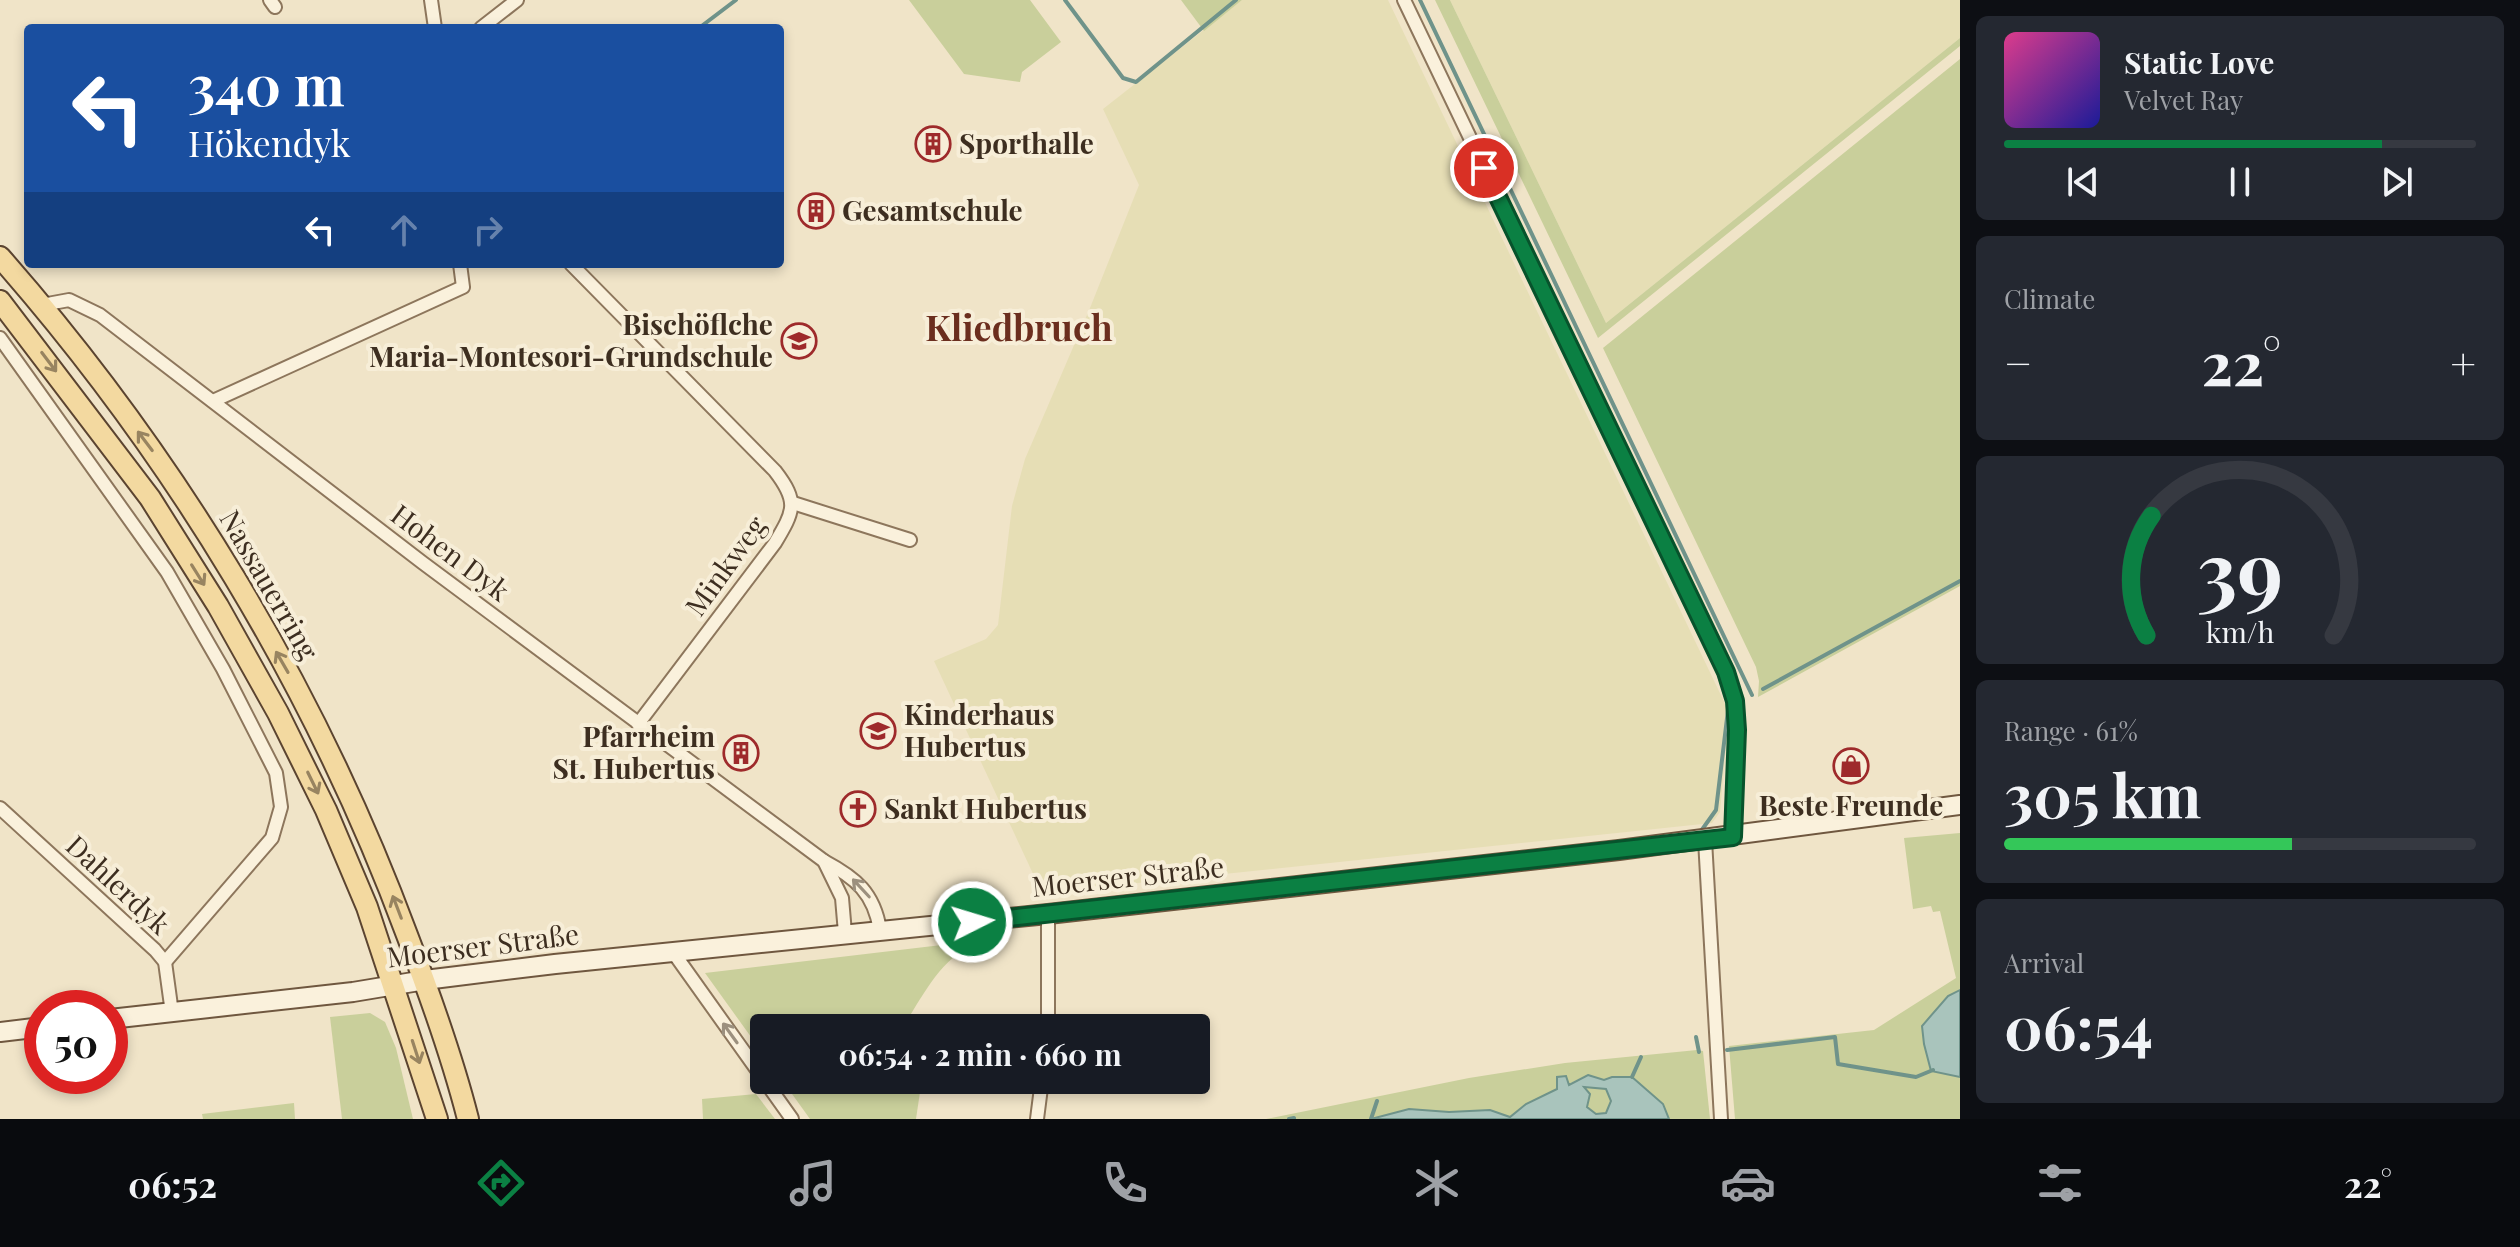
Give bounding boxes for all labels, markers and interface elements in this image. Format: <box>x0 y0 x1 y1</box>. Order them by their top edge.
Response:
text: Static Love <box>2124 42 2274 82</box>
text: 340 m <box>188 46 345 121</box>
icon: left <box>56 56 160 160</box>
text: Velvet Ray <box>2124 82 2243 117</box>
text: Hökendyk <box>188 118 350 166</box>
place label: Sporthalle <box>959 124 1094 161</box>
building icon: Sporthalle <box>914 125 952 163</box>
pin <box>1450 134 1518 202</box>
icon: arrive <box>1462 146 1506 190</box>
icon: previous <box>2061 160 2105 204</box>
icon: pause <box>2218 160 2262 204</box>
icon: next <box>2375 160 2419 204</box>
place label: Gesamtschule <box>842 191 1023 228</box>
building icon: Gesamtschule <box>797 192 835 230</box>
icon: left <box>298 208 342 252</box>
icon: ahead <box>382 208 426 252</box>
icon: right <box>466 208 510 252</box>
text: Climate <box>2004 281 2095 316</box>
district label: Kliedbruch <box>925 302 1113 350</box>
place label: Bischöflche Maria-Montesori-Grundschule <box>369 305 773 374</box>
text: 22° <box>2201 321 2281 401</box>
school or university icon: Bischöflche Maria-Montesori-Grundschule <box>780 322 818 360</box>
text: − <box>2004 332 2032 391</box>
text: + <box>2450 332 2476 391</box>
one-way arrow <box>40 351 57 372</box>
one-way arrow <box>137 431 154 452</box>
street label: Hohen Dyk <box>384 495 518 609</box>
street label: Nassauerring <box>213 503 328 666</box>
street label: Minkweg <box>676 508 774 622</box>
text: 39 <box>2197 511 2283 622</box>
one-way arrow <box>189 563 206 585</box>
text: km/h <box>2206 612 2274 650</box>
one-way arrow <box>274 651 290 674</box>
place label: Kinderhaus Hubertus <box>904 695 1054 764</box>
school or university icon: Kinderhaus Hubertus <box>859 712 897 750</box>
text: Range · 61% <box>2004 713 2138 748</box>
place label: Pfarrheim St. Hubertus <box>552 717 715 786</box>
building icon: Pfarrheim St. Hubertus <box>722 734 760 772</box>
shop icon: Beste Freunde <box>1832 747 1870 785</box>
text: 305 km <box>2004 753 2201 833</box>
one-way arrow <box>306 770 321 794</box>
place label: Beste Freunde <box>1759 786 1943 823</box>
place label: Sankt Hubertus <box>884 789 1087 826</box>
church icon: Sankt Hubertus <box>839 790 877 828</box>
street label: Dahlerdyk <box>59 826 179 942</box>
street label: Moerser Straße <box>1030 847 1226 904</box>
one-way arrow <box>853 879 871 899</box>
position arrow <box>930 880 1014 964</box>
one-way arrow <box>389 895 403 920</box>
street label: Moerser Straße <box>385 914 581 975</box>
text: Arrival <box>2004 945 2084 980</box>
text: 06:54 <box>2004 985 2153 1065</box>
speed limit sign: 50 <box>24 990 128 1094</box>
one-way arrow <box>722 1022 738 1044</box>
text: 06:54 · 2 min · 660 m <box>838 1034 1122 1074</box>
one-way arrow <box>410 1039 424 1064</box>
icon: directions <box>473 1155 529 1211</box>
icon: music <box>785 1155 841 1211</box>
icon: phone <box>1097 1155 1153 1211</box>
icon: climate <box>1409 1155 1465 1211</box>
icon: car <box>1720 1155 1776 1211</box>
icon: filters <box>2032 1155 2088 1211</box>
text: 06:52 <box>128 1159 217 1207</box>
text: 22° <box>2344 1159 2392 1207</box>

